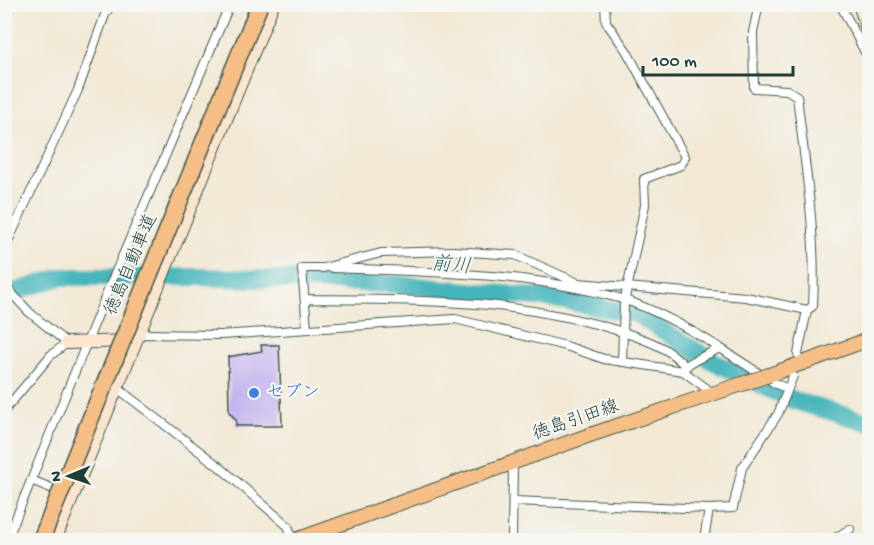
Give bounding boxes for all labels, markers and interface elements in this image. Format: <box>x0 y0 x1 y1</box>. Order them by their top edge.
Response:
scale bar <box>643 39 793 77</box>
text: 100 m <box>651 52 697 73</box>
street label: 徳島自動車道 <box>100 211 163 319</box>
water label: 前川 <box>430 252 472 280</box>
place label: セブン <box>266 382 320 404</box>
marker: セブン <box>247 386 261 400</box>
street label: 徳島引田線 <box>530 395 622 446</box>
north arrow <box>39 446 99 506</box>
text: N <box>48 470 67 482</box>

